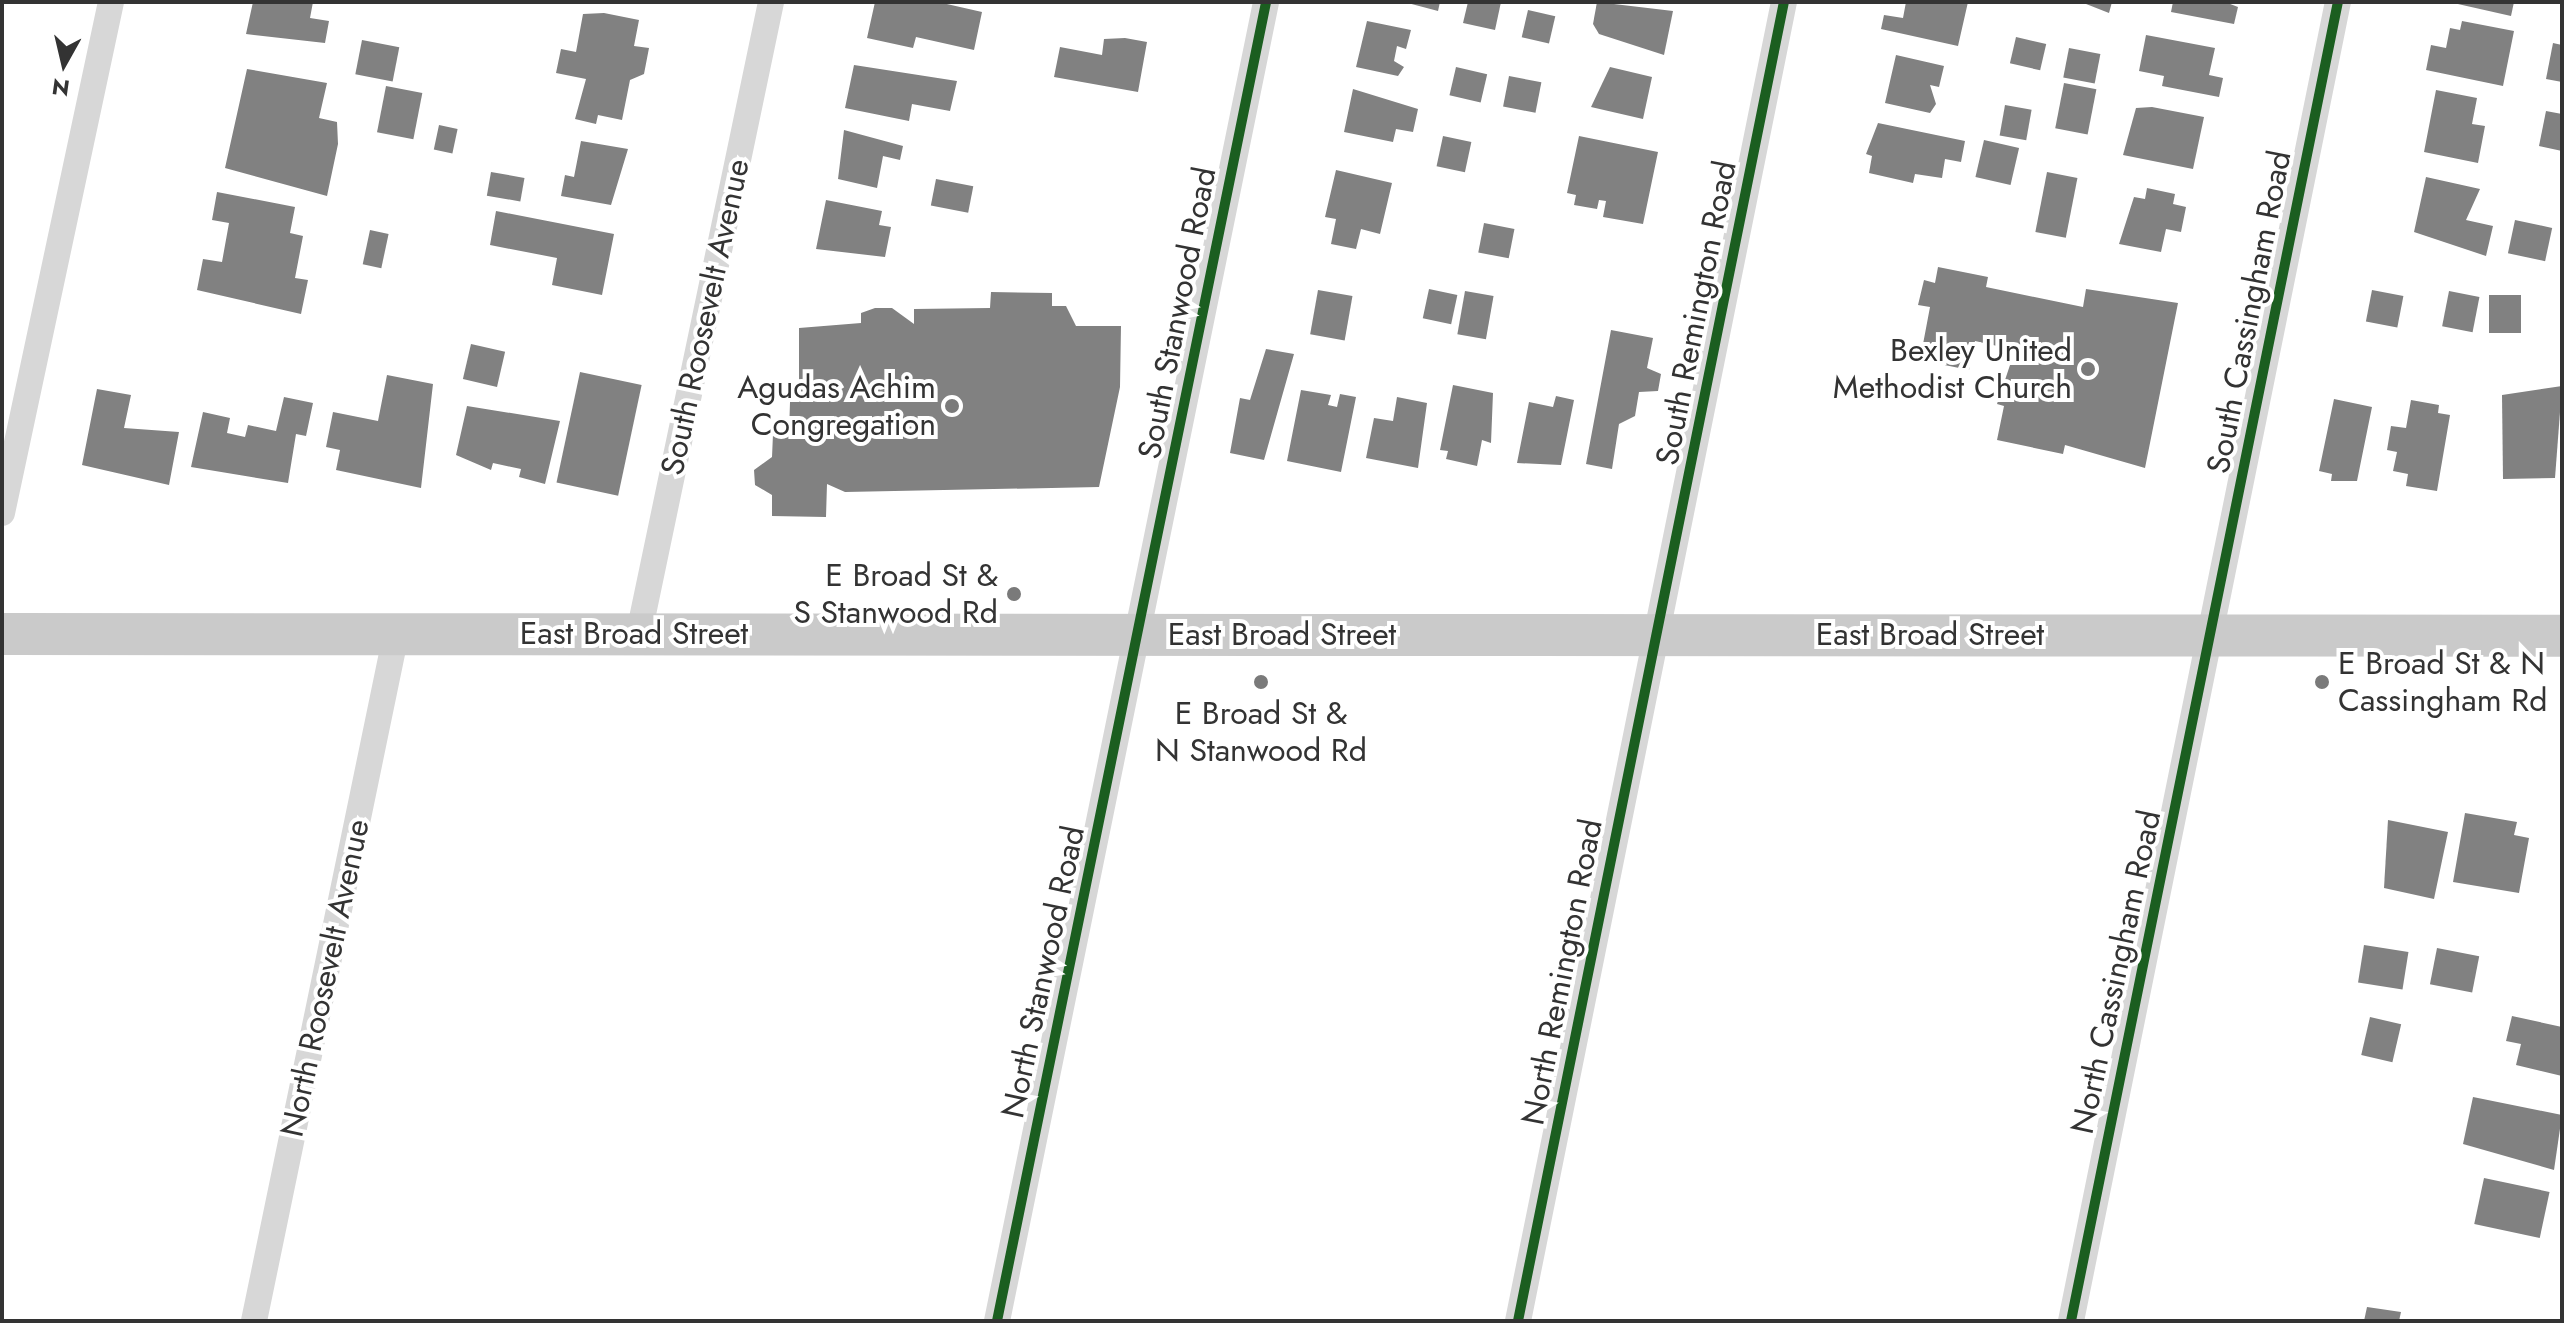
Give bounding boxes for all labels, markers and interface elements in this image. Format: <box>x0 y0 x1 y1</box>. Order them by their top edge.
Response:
north arrow <box>24 24 104 104</box>
text: N <box>50 71 72 105</box>
street label: South Cassingham Road <box>2199 147 2299 477</box>
street label: South Roosevelt Avenue <box>653 156 757 478</box>
street label: South Remington Road <box>1648 158 1744 468</box>
street label: South Stanwood Road <box>1130 164 1224 462</box>
place label: Bexley United Methodist Church <box>1833 332 2072 407</box>
marker: Bexley United Methodist Church <box>2079 360 2097 378</box>
place label: Agudas Achim Congregation <box>737 369 936 444</box>
marker: Agudas Achim Congregation <box>943 397 961 415</box>
place label: E Broad St & S Stanwood Rd <box>793 557 998 632</box>
marker: E Broad St & S Stanwood Rd <box>1005 585 1023 603</box>
street label: East Broad Street <box>520 614 748 652</box>
street label: East Broad Street <box>1168 615 1396 653</box>
street label: East Broad Street <box>1816 615 2044 653</box>
place label: E Broad St & N Cassingham Rd <box>2338 645 2547 720</box>
marker: E Broad St & N Stanwood Rd <box>1252 673 1270 691</box>
marker: E Broad St & N Cassingham Rd <box>2313 673 2331 691</box>
place label: E Broad St & N Stanwood Rd <box>1155 695 1367 770</box>
street label: North Cassingham Road <box>2063 807 2169 1137</box>
street label: North Roosevelt Avenue <box>273 816 377 1140</box>
street label: North Remington Road <box>1514 816 1610 1128</box>
street label: North Stanwood Road <box>993 822 1093 1122</box>

